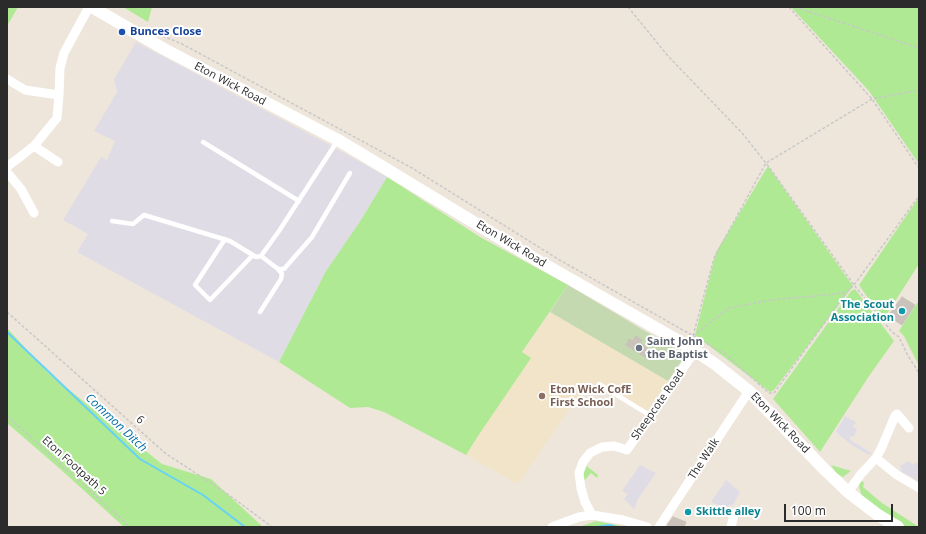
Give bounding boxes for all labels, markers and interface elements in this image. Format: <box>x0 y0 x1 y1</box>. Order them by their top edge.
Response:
place label: Bunces Close <box>130 25 201 39</box>
marker: Bunces Close <box>117 27 127 37</box>
street label: Eton Wick Road <box>192 60 268 108</box>
street label: Eton Wick Road <box>474 218 548 270</box>
place label: The Scout Association <box>831 298 894 324</box>
marker: The Scout Association <box>897 306 907 316</box>
place label: Saint John the Baptist <box>647 335 708 361</box>
marker: Saint John the Baptist <box>634 343 644 353</box>
street label: Sheepcote Road <box>629 367 687 443</box>
place label: Eton Wick CofE First School <box>550 383 631 409</box>
street label: Eton Wick Road <box>748 390 812 456</box>
water label: Common Ditch <box>82 391 150 455</box>
marker: Eton Wick CofE First School <box>537 391 547 401</box>
street label: 6 <box>133 413 147 427</box>
street label: Eton Footpath 5 <box>39 434 109 498</box>
street label: The Walk <box>686 436 722 482</box>
scale bar <box>786 496 895 522</box>
text: 100 m <box>791 502 826 519</box>
place label: Skittle alley <box>696 505 761 519</box>
marker: Skittle alley <box>683 507 693 517</box>

